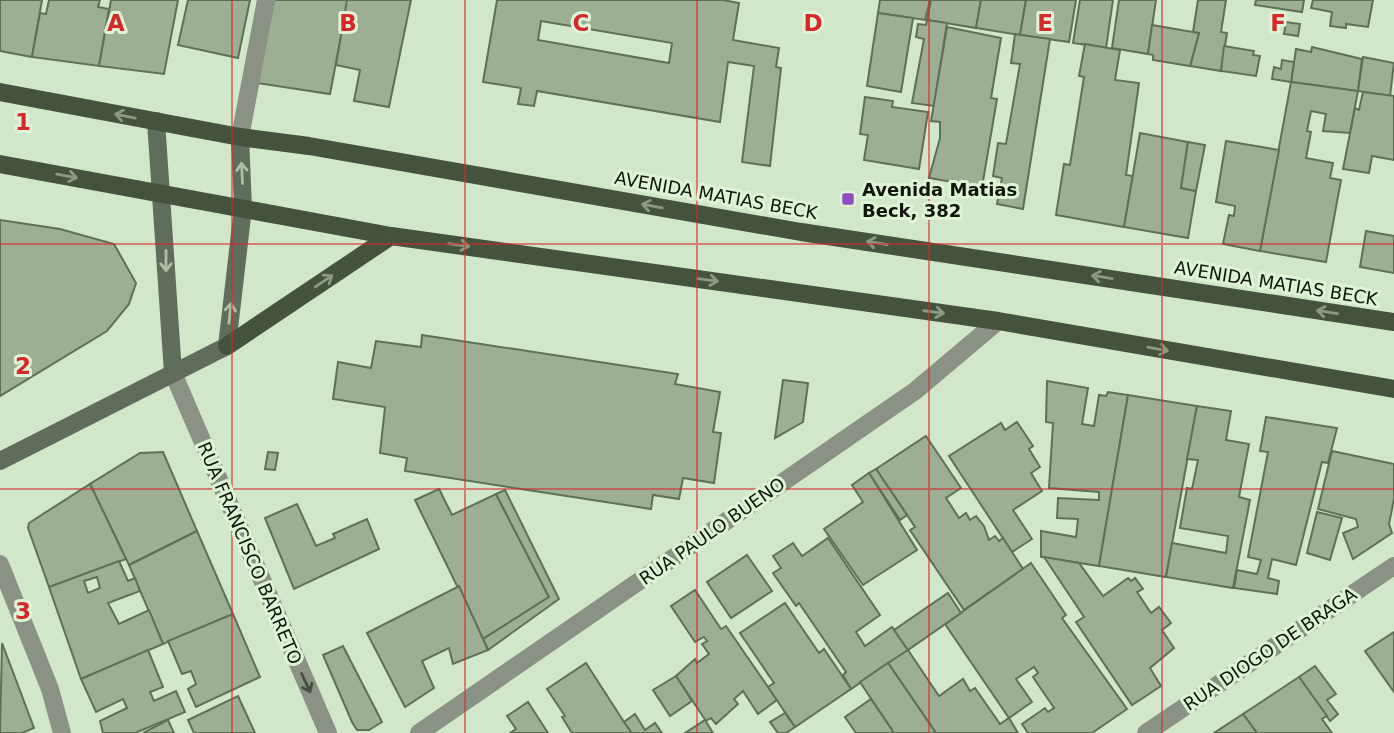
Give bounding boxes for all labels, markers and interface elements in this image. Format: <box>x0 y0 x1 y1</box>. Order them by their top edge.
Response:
text: A <box>107 10 125 36</box>
text: B <box>339 10 357 36</box>
text: C <box>573 10 589 36</box>
text: D <box>803 10 823 36</box>
text: E <box>1037 10 1053 36</box>
text: F <box>1270 10 1286 36</box>
one-way arrow <box>114 108 137 122</box>
text: 1 <box>15 109 31 135</box>
one-way arrow <box>235 162 248 185</box>
street label: AVENIDA MATIAS BECK <box>613 167 820 223</box>
one-way arrow <box>55 169 78 183</box>
place label: Avenida Matias Beck, 382 <box>862 179 1017 221</box>
marker: Avenida Matias Beck, 382 <box>840 191 856 207</box>
one-way arrow <box>641 199 664 212</box>
one-way arrow <box>866 236 889 249</box>
one-way arrow <box>447 239 470 252</box>
one-way arrow <box>159 249 173 272</box>
street label: AVENIDA MATIAS BECK <box>1173 257 1380 310</box>
one-way arrow <box>1091 271 1114 284</box>
one-way arrow <box>314 274 334 288</box>
one-way arrow <box>696 274 719 287</box>
one-way arrow <box>224 303 237 325</box>
one-way arrow <box>922 305 944 318</box>
one-way arrow <box>1316 305 1338 318</box>
one-way arrow <box>1146 343 1169 356</box>
text: 2 <box>15 353 31 379</box>
street label: RUA FRANCISCO BARRETO <box>194 439 306 667</box>
street label: RUA PAULO BUENO <box>635 473 789 589</box>
street label: RUA DIOGO DE BRAGA <box>1179 583 1361 715</box>
text: 3 <box>15 598 31 624</box>
one-way arrow <box>299 672 313 693</box>

